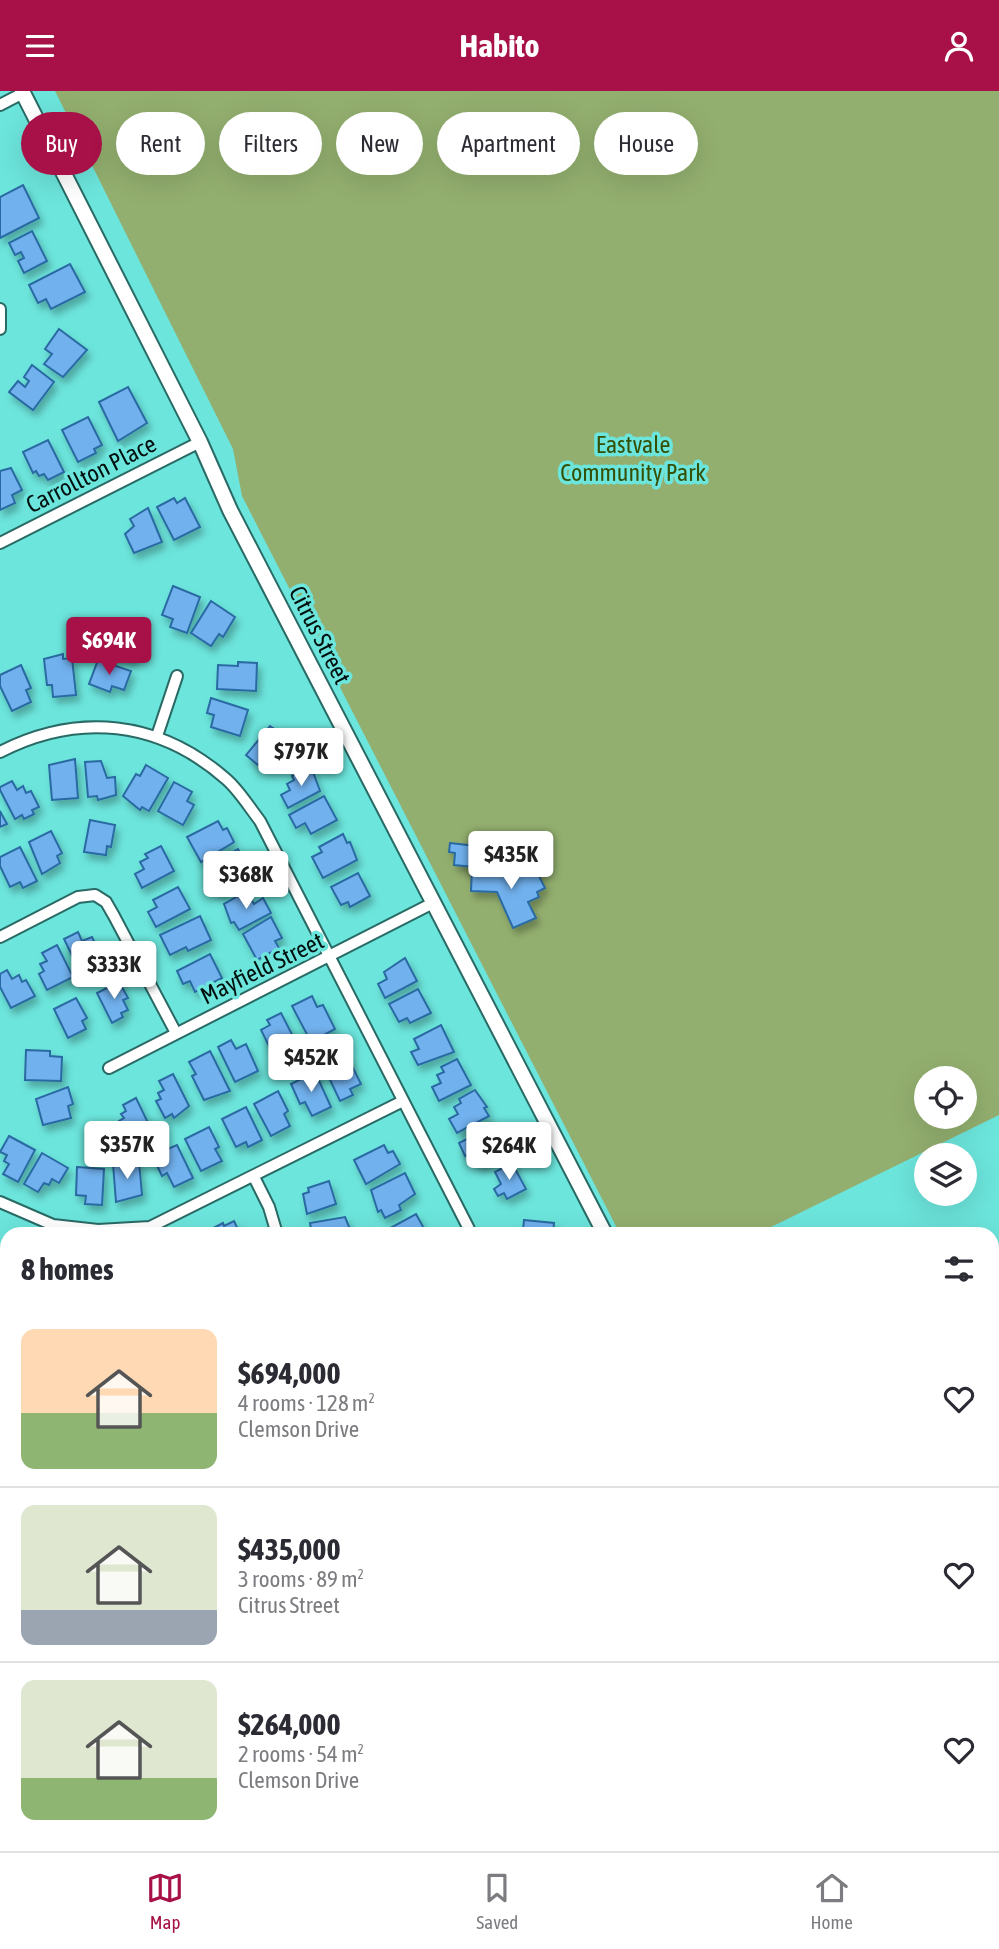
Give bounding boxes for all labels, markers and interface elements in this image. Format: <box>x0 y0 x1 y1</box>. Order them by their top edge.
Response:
icon: menu <box>21 27 59 65</box>
text: Habito <box>460 27 539 64</box>
icon: person <box>940 27 978 65</box>
chip: Buy <box>21 112 102 175</box>
chip: Rent <box>116 112 205 175</box>
chip: Filters <box>219 112 322 175</box>
chip: New <box>336 112 423 175</box>
chip: Apartment <box>437 112 580 175</box>
chip: House <box>594 112 698 175</box>
street label: Carrollton Place <box>22 430 160 518</box>
park label: Eastvale Community Park <box>560 431 706 486</box>
street label: Citrus Street <box>284 582 356 689</box>
pin: $694K <box>60 617 158 677</box>
text: $694K <box>82 627 136 653</box>
pin: $797K <box>252 729 350 788</box>
text: $797K <box>274 738 328 764</box>
pin: $435K <box>462 831 560 891</box>
text: $435K <box>484 841 538 867</box>
pin: $368K <box>197 851 295 911</box>
text: $368K <box>219 861 273 887</box>
street label: Mayfield Street <box>196 927 328 1009</box>
pin: $333K <box>65 941 163 1001</box>
text: $333K <box>87 951 141 977</box>
pin: $452K <box>262 1035 360 1094</box>
text: $452K <box>284 1044 338 1070</box>
map controls <box>914 1066 977 1206</box>
button: locate <box>914 1066 977 1129</box>
pin: $357K <box>78 1121 176 1181</box>
pin: $264K <box>460 1123 558 1182</box>
text: $357K <box>100 1131 154 1157</box>
text: $264K <box>482 1132 536 1158</box>
button: layers <box>914 1143 977 1206</box>
icon: filters <box>940 1250 978 1288</box>
text: 8 homes <box>21 1252 114 1286</box>
text: $694,000 <box>238 1356 341 1390</box>
icon: home <box>77 1357 161 1441</box>
icon: heart <box>940 1380 978 1418</box>
text: 4 rooms · 128 m² <box>238 1390 375 1416</box>
text: Clemson Drive <box>238 1416 359 1442</box>
text: $435,000 <box>238 1532 341 1566</box>
icon: home <box>77 1533 161 1617</box>
icon: heart <box>940 1556 978 1594</box>
text: 3 rooms · 89 m² <box>238 1566 364 1592</box>
text: Citrus Street <box>238 1592 340 1618</box>
text: $264,000 <box>238 1707 341 1741</box>
icon: home <box>77 1708 161 1792</box>
icon: heart <box>940 1731 978 1769</box>
text: 2 rooms · 54 m² <box>238 1741 364 1767</box>
text: Clemson Drive <box>238 1767 359 1793</box>
tab: Map <box>146 1869 184 1933</box>
tab: Saved <box>476 1869 518 1933</box>
tab: Home <box>811 1869 853 1933</box>

